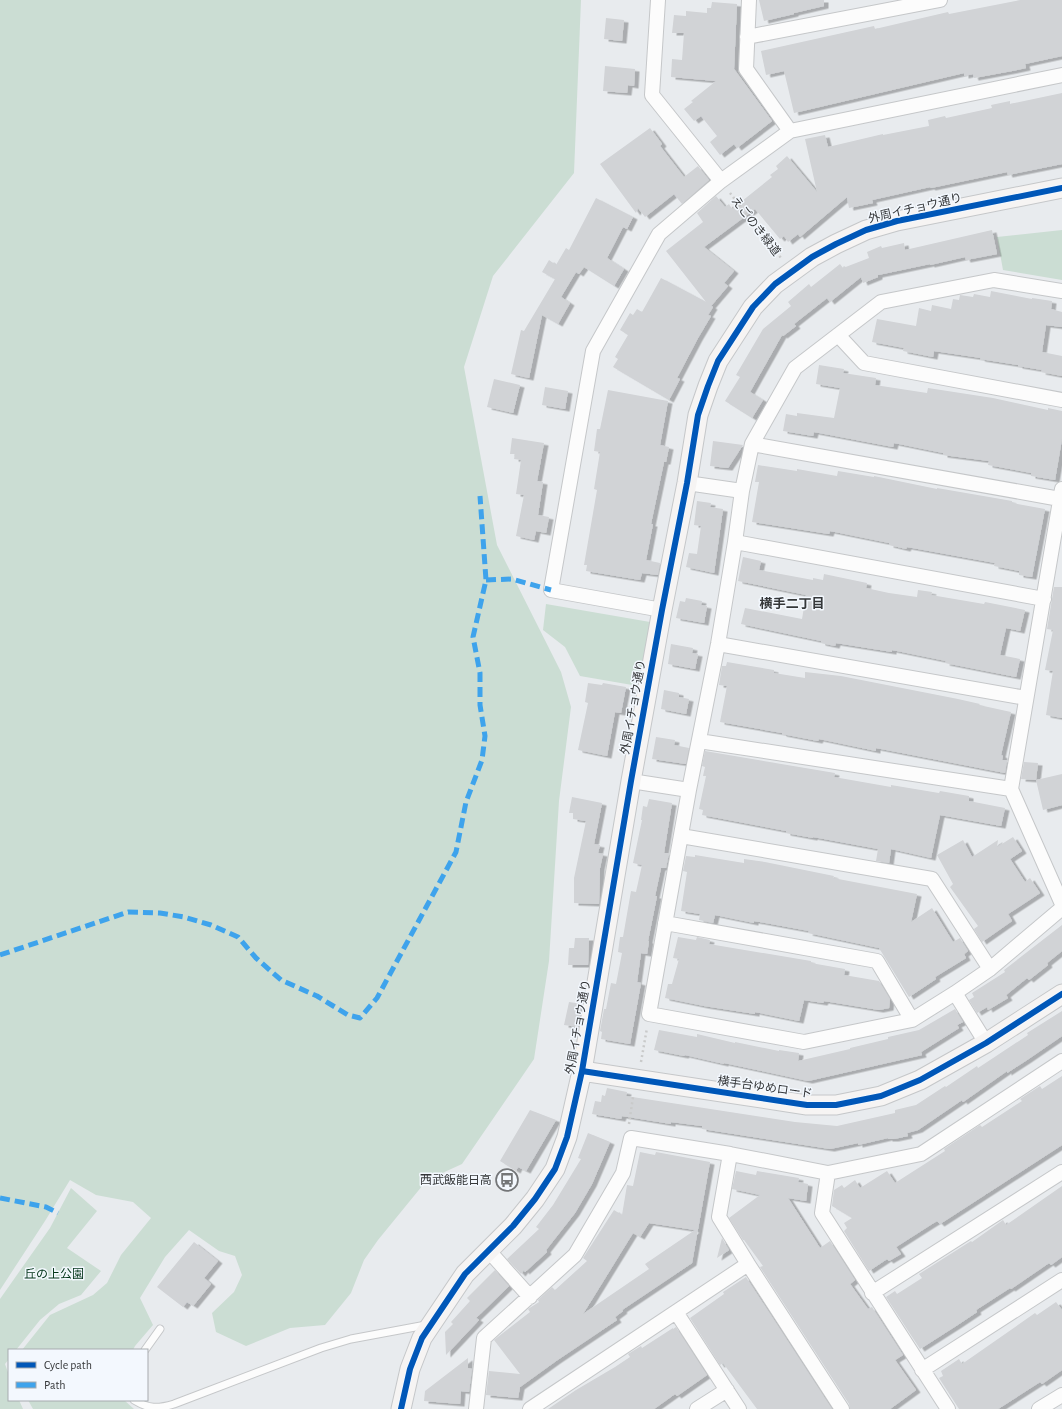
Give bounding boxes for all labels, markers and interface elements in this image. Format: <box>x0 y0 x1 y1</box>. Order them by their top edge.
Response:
street label: 外周イチョウ通り <box>867 190 963 225</box>
street label: えごのき緑道 <box>729 193 784 258</box>
district label: 横手二丁目 <box>759 596 825 611</box>
street label: 外周イチョウ通り <box>618 659 647 755</box>
street label: 外周イチョウ通り <box>563 979 592 1075</box>
street label: 横手台ゆめロード <box>717 1073 814 1100</box>
bus stop icon: 西武飯能日高 <box>494 1167 520 1193</box>
place label: 西武飯能日高 <box>420 1173 492 1186</box>
park label: 丘の上公園 <box>24 1268 84 1280</box>
legend <box>8 1349 148 1401</box>
text: Cycle path <box>44 1359 92 1372</box>
text: Path <box>44 1379 66 1391</box>

